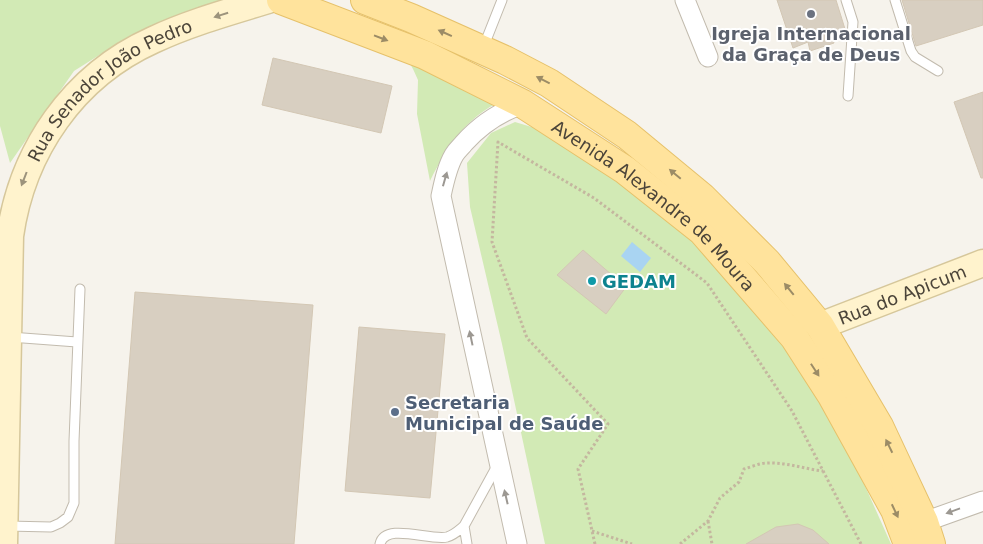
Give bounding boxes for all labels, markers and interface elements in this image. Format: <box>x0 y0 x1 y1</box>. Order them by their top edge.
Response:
marker: Igreja Internacional da Graça de Deus <box>805 8 817 20</box>
one-way arrow <box>213 11 228 19</box>
street label: Rua Senador João Pedro <box>23 14 195 165</box>
place label: Igreja Internacional da Graça de Deus <box>711 23 911 65</box>
one-way arrow <box>438 29 452 37</box>
one-way arrow <box>374 35 389 43</box>
one-way arrow <box>535 76 550 84</box>
street label: Avenida Alexandre de Moura <box>548 115 760 295</box>
one-way arrow <box>669 168 681 180</box>
one-way arrow <box>20 171 27 186</box>
one-way arrow <box>441 171 449 187</box>
street label: Rua do Apicum <box>835 260 969 329</box>
place label: GEDAM <box>602 271 676 292</box>
marker: GEDAM <box>586 275 598 287</box>
one-way arrow <box>784 283 795 296</box>
one-way arrow <box>467 330 475 345</box>
one-way arrow <box>810 363 820 377</box>
place label: Secretaria Municipal de Saúde <box>405 392 603 434</box>
marker: Secretaria Municipal de Saúde <box>389 406 401 418</box>
one-way arrow <box>885 439 893 453</box>
one-way arrow <box>502 489 510 504</box>
one-way arrow <box>891 504 899 518</box>
one-way arrow <box>946 508 961 515</box>

